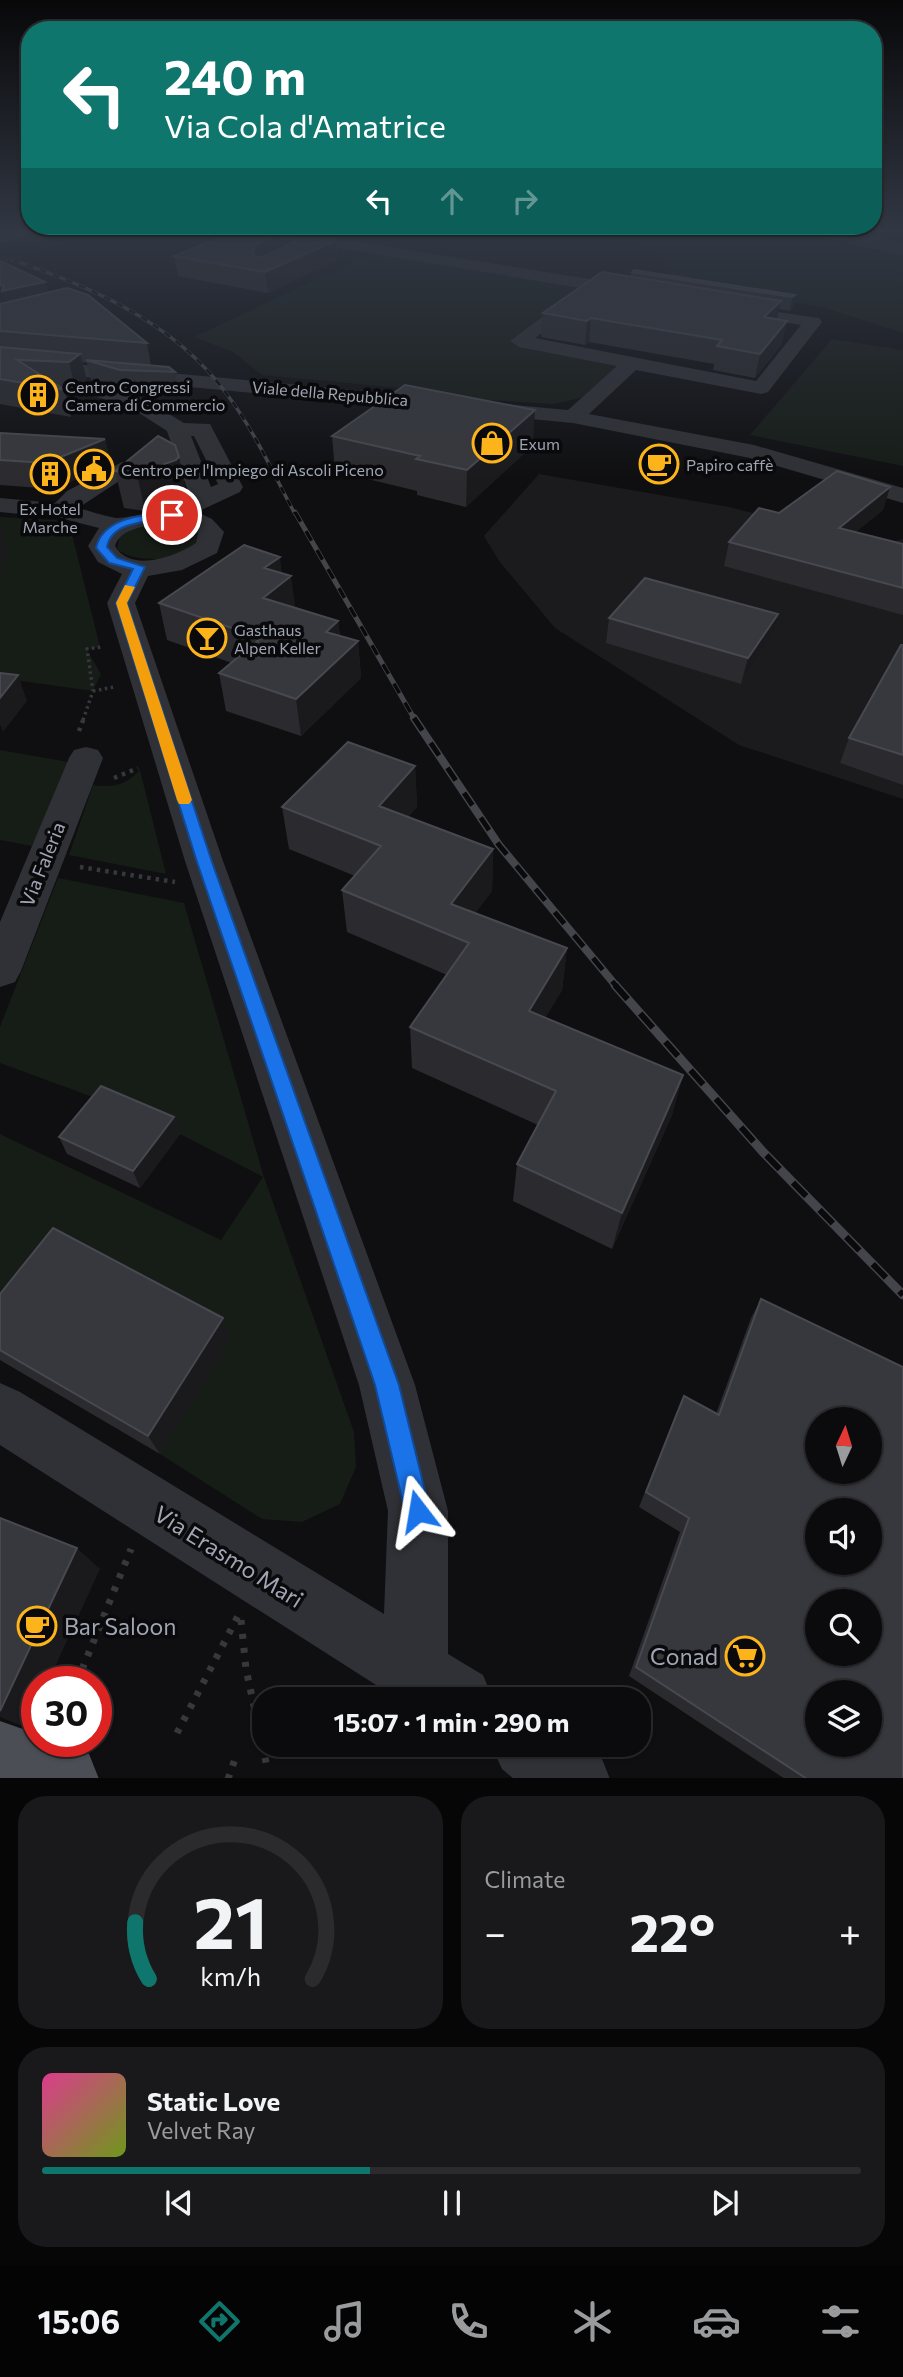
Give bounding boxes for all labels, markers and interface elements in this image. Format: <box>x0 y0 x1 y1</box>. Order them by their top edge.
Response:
text: 240 m <box>164 45 306 105</box>
icon: left <box>49 49 140 140</box>
text: Via Cola d'Amatrice <box>164 105 446 145</box>
icon: left <box>360 182 398 220</box>
icon: ahead <box>433 182 471 220</box>
icon: right <box>506 182 544 220</box>
building icon: Centro Congressi Camera di Commercio <box>17 374 59 416</box>
place label: Centro Congressi Camera di Commercio <box>65 377 225 414</box>
street label: Viale della Repubblica <box>251 377 409 409</box>
shop icon: Exum <box>471 422 513 464</box>
place label: Exum <box>519 434 560 453</box>
cafe icon: Papiro caffè <box>638 443 680 485</box>
public building icon: Centro per l'Impiego di Ascoli Piceno <box>73 448 115 490</box>
building icon: Ex Hotel Marche <box>29 453 71 495</box>
place label: Papiro caffè <box>686 455 773 474</box>
place label: Centro per l'Impiego di Ascoli Piceno <box>121 460 384 479</box>
pin <box>142 485 202 545</box>
icon: arrive <box>153 496 191 534</box>
place label: Ex Hotel Marche <box>19 499 81 536</box>
bar icon: Gasthaus Alpen Keller <box>186 617 228 659</box>
place label: Gasthaus Alpen Keller <box>234 620 321 657</box>
street label: Via Faleria <box>15 818 69 910</box>
north arrow <box>805 1407 882 1484</box>
map controls <box>805 1407 882 1757</box>
position arrow <box>381 1474 455 1548</box>
button: sound <box>805 1498 882 1575</box>
street label: Via Erasmo Mari <box>149 1499 309 1613</box>
button: search <box>805 1589 882 1666</box>
cafe icon: Bar Saloon <box>16 1605 58 1647</box>
place label: Bar Saloon <box>64 1612 177 1640</box>
supermarket icon: Conad <box>724 1635 766 1677</box>
place label: Conad <box>650 1642 718 1670</box>
speed limit sign: 30 <box>21 1666 112 1757</box>
button: layers <box>805 1680 882 1757</box>
text: 15:07 · 1 min · 290 m <box>333 1706 570 1737</box>
text: Climate <box>485 1865 566 1893</box>
text: 21 <box>193 1875 267 1964</box>
text: 22° <box>630 1899 715 1963</box>
text: − <box>485 1908 506 1955</box>
text: + <box>839 1908 861 1955</box>
text: km/h <box>200 1960 261 1990</box>
text: Static Love <box>147 2085 280 2116</box>
text: Velvet Ray <box>147 2116 255 2144</box>
icon: previous <box>160 2184 198 2222</box>
icon: pause <box>433 2184 471 2222</box>
icon: next <box>706 2184 744 2222</box>
icon: directions <box>195 2297 244 2346</box>
icon: music <box>320 2297 369 2346</box>
icon: phone <box>444 2297 493 2346</box>
icon: climate <box>568 2297 617 2346</box>
icon: car <box>692 2297 741 2346</box>
icon: filters <box>816 2297 865 2346</box>
text: 15:06 <box>38 2301 120 2341</box>

